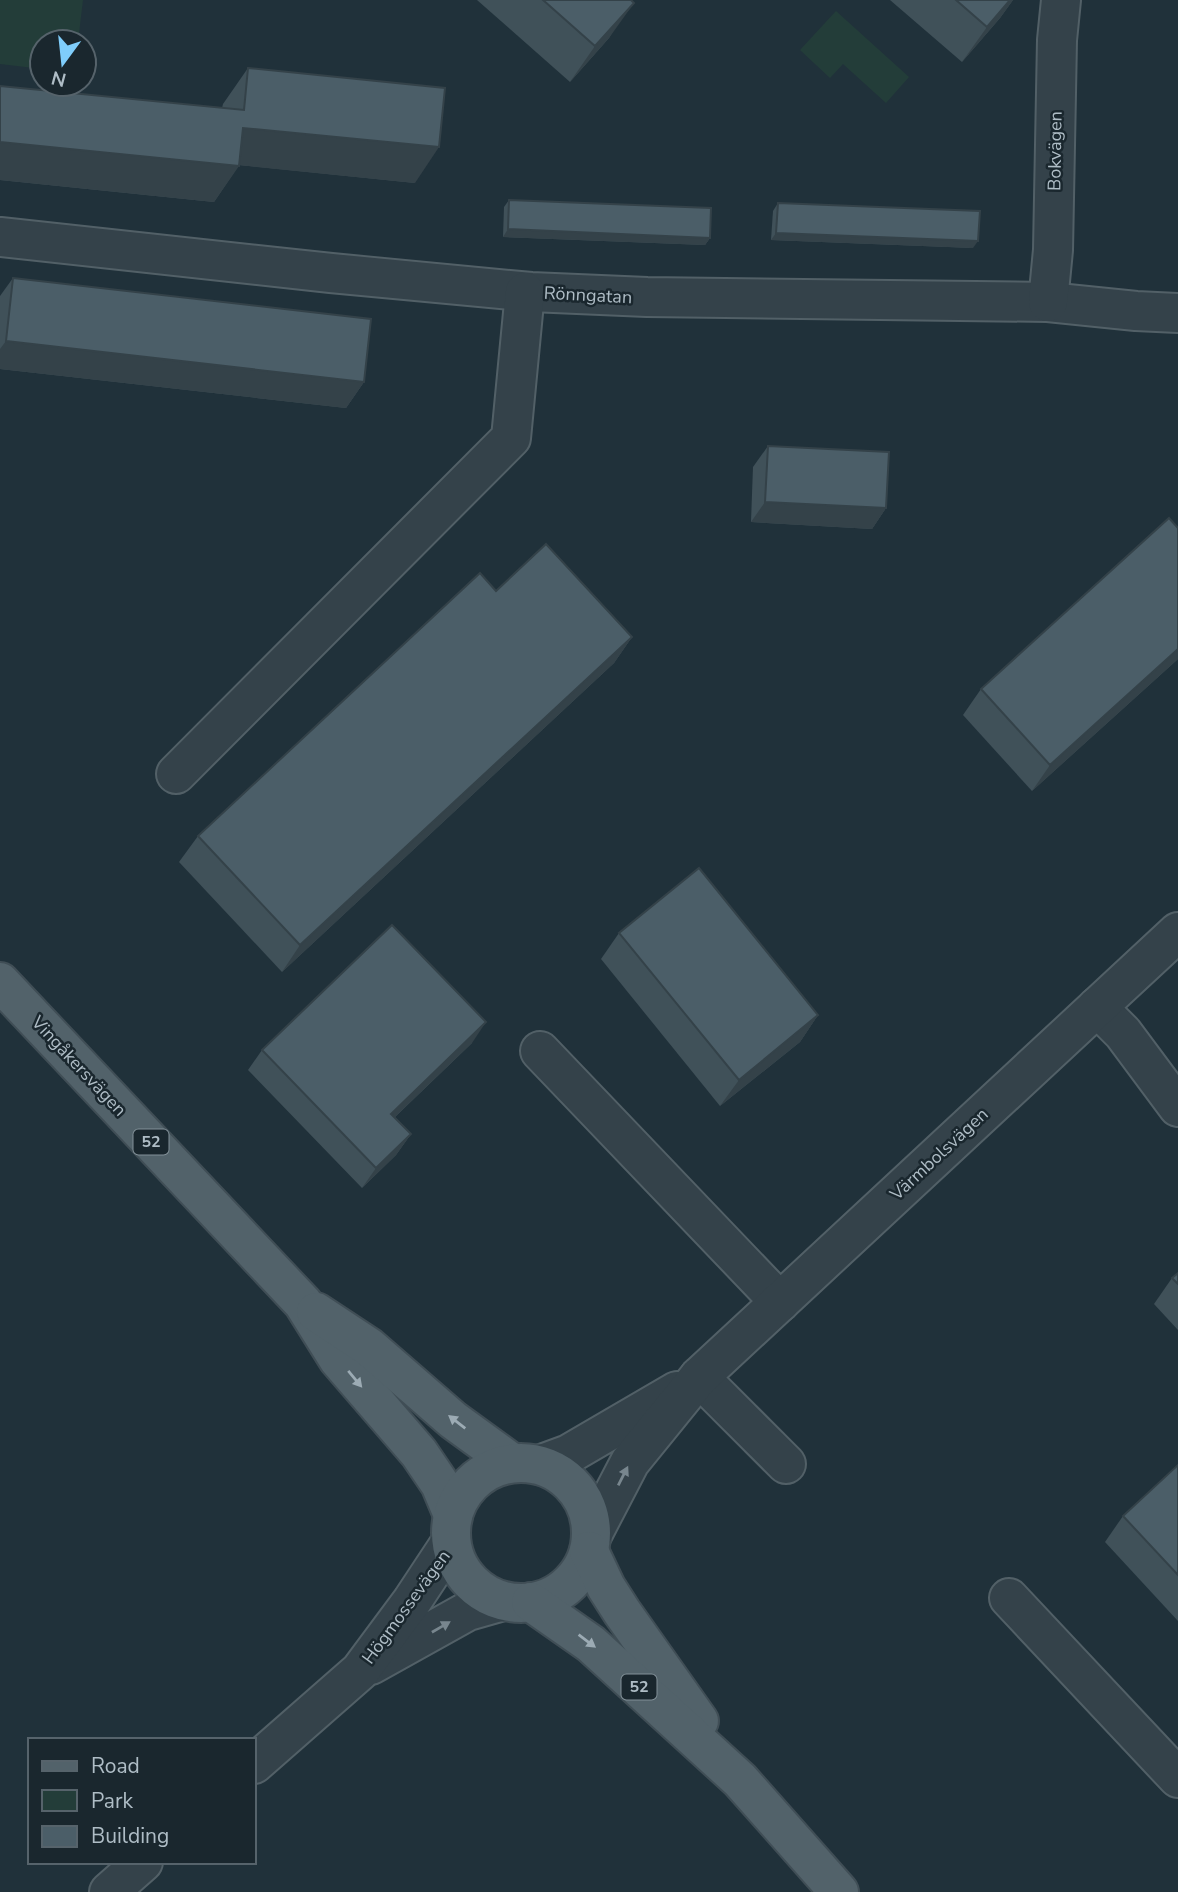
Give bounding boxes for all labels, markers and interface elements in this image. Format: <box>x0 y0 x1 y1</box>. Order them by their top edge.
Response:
north arrow <box>28 28 98 98</box>
text: N <box>49 64 69 93</box>
street label: Bokvägen <box>1042 111 1068 191</box>
street label: Rönngatan <box>543 281 633 309</box>
street label: Vingåkersvägen <box>26 1010 132 1121</box>
street label: Värmbolsvägen <box>884 1102 993 1206</box>
road number: 52 <box>134 1130 168 1154</box>
one-way arrow <box>347 1370 363 1388</box>
one-way arrow <box>448 1416 466 1430</box>
one-way arrow <box>617 1466 628 1486</box>
street label: Högmossevägen <box>356 1545 456 1669</box>
one-way arrow <box>432 1620 451 1633</box>
one-way arrow <box>578 1634 596 1648</box>
road number: 52 <box>622 1674 656 1700</box>
legend <box>28 1738 256 1864</box>
text: Road <box>91 1752 140 1780</box>
text: Park <box>91 1787 133 1815</box>
text: Building <box>91 1822 169 1850</box>

